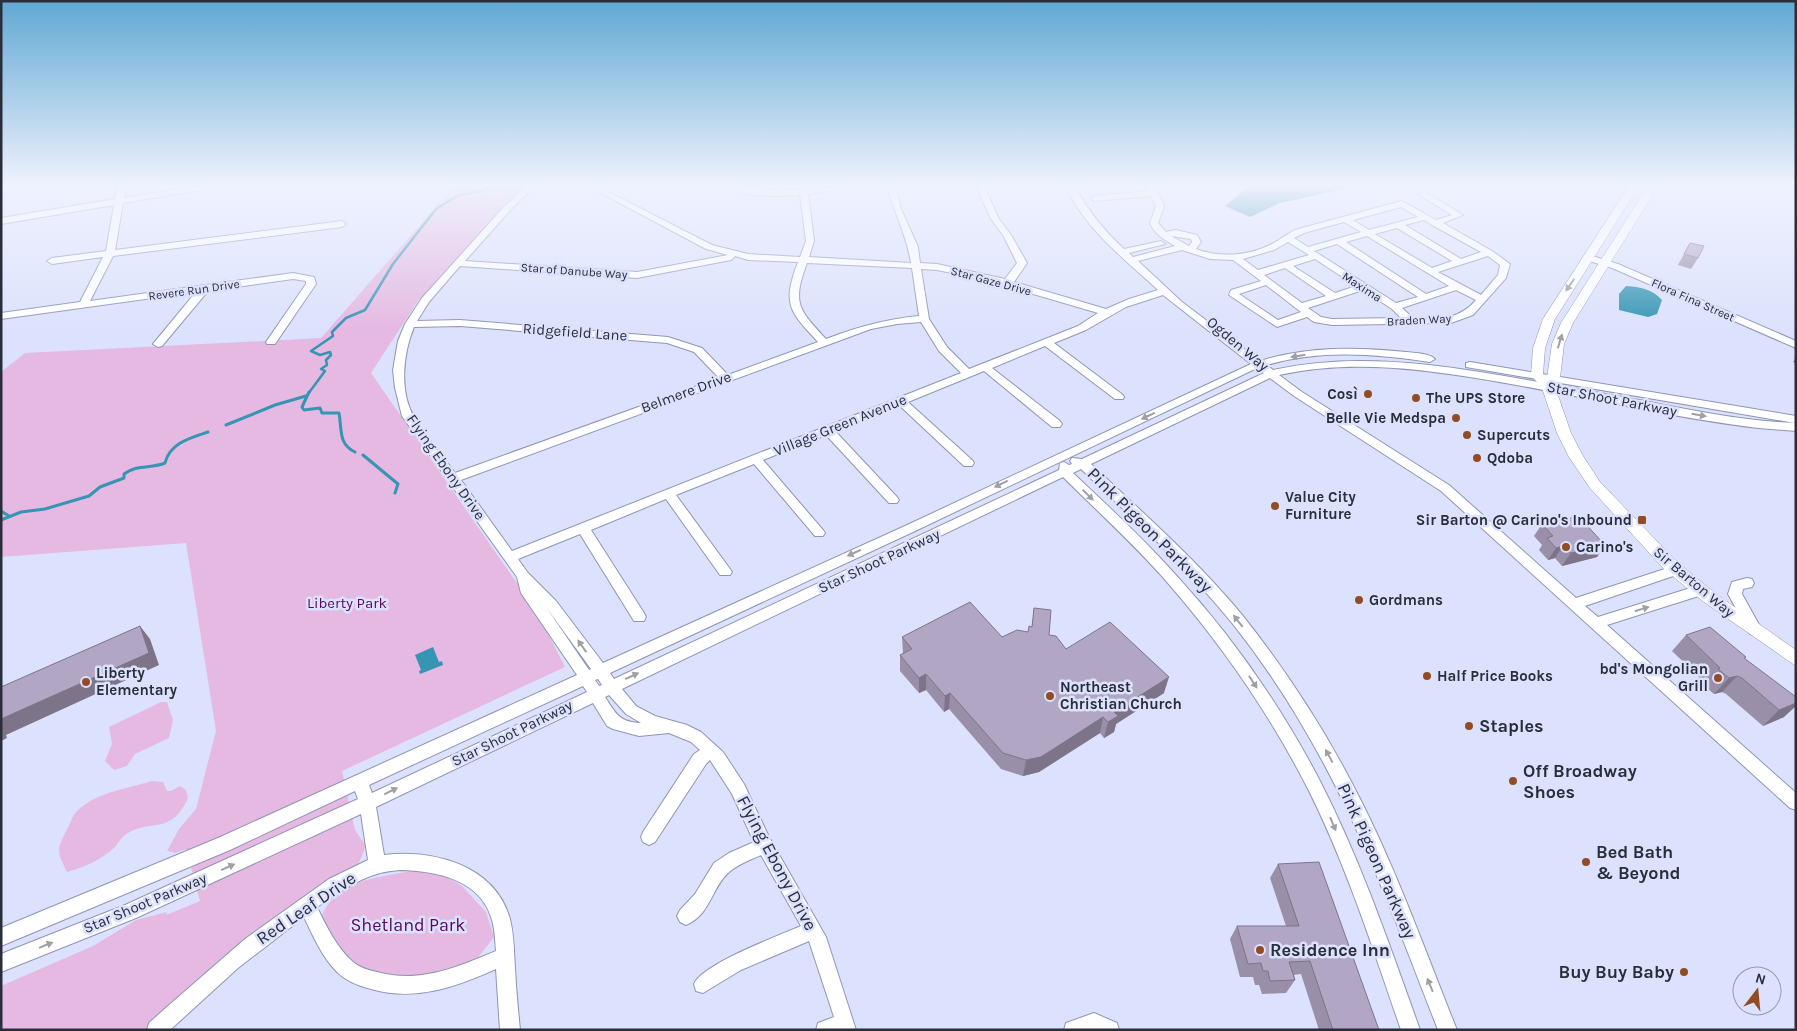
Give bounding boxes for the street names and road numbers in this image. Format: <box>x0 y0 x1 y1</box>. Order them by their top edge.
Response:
street label: Star of Danube Way <box>520 260 628 282</box>
street label: Star Gaze Drive <box>949 264 1033 298</box>
street label: Maxima <box>1340 269 1384 305</box>
street label: Flora Fina Street <box>1649 275 1737 325</box>
street label: Revere Run Drive <box>148 277 240 303</box>
street label: Braden Way <box>1387 311 1452 329</box>
street label: Ogden Way <box>1203 313 1273 375</box>
street label: Ridgefield Lane <box>522 319 628 345</box>
street label: Belmere Drive <box>638 367 734 417</box>
street label: Star Shoot Parkway <box>1545 378 1679 420</box>
street label: Village Green Avenue <box>771 390 909 460</box>
street label: Flying Ebony Drive <box>403 411 489 523</box>
street label: Pink Pigeon Parkway <box>1083 463 1218 598</box>
street label: Star Shoot Parkway <box>815 525 943 597</box>
street label: Sir Barton Way <box>1650 543 1738 621</box>
street label: Star Shoot Parkway <box>449 696 575 770</box>
street label: Pink Pigeon Parkway <box>1333 780 1422 943</box>
street label: Flying Ebony Drive <box>732 792 822 934</box>
street label: Red Leaf Drive <box>252 867 360 949</box>
street label: Star Shoot Parkway <box>81 869 209 937</box>

